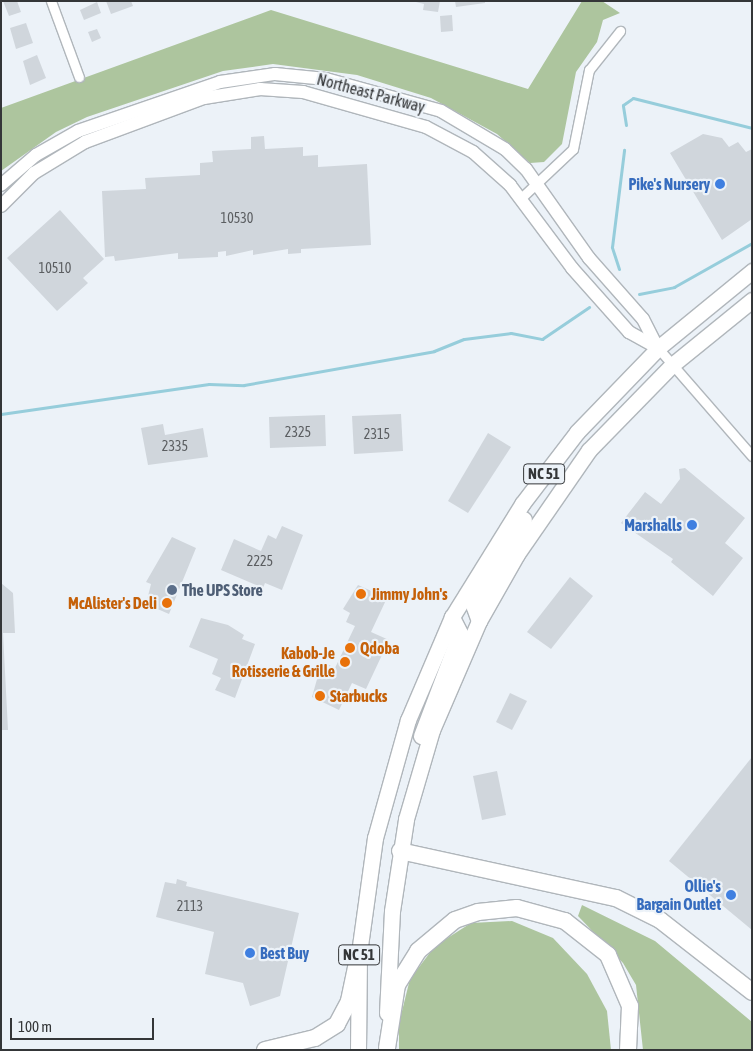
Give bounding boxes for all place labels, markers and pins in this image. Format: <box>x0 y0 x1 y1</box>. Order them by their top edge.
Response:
place label: Pike's Nursery <box>629 174 710 194</box>
marker: Pike's Nursery <box>714 178 726 190</box>
place label: Marshalls <box>624 515 682 535</box>
marker: Marshalls <box>686 519 698 531</box>
place label: The UPS Store <box>182 580 263 600</box>
marker: The UPS Store <box>166 584 178 596</box>
place label: Jimmy John's <box>371 584 448 604</box>
marker: Jimmy John's <box>355 588 367 600</box>
place label: McAlister's Deli <box>68 593 157 613</box>
marker: McAlister's Deli <box>161 597 173 609</box>
place label: Qdoba <box>360 638 399 658</box>
marker: Qdoba <box>344 642 356 654</box>
place label: Kabob-Je Rotisserie & Grille <box>232 643 335 681</box>
marker: Kabob-Je Rotisserie & Grille <box>339 656 351 668</box>
place label: Starbucks <box>330 686 387 706</box>
marker: Starbucks <box>314 690 326 702</box>
place label: Ollie's Bargain Outlet <box>636 876 721 914</box>
marker: Ollie's Bargain Outlet <box>725 889 737 901</box>
place label: Best Buy <box>260 943 309 963</box>
marker: Best Buy <box>244 947 256 959</box>

